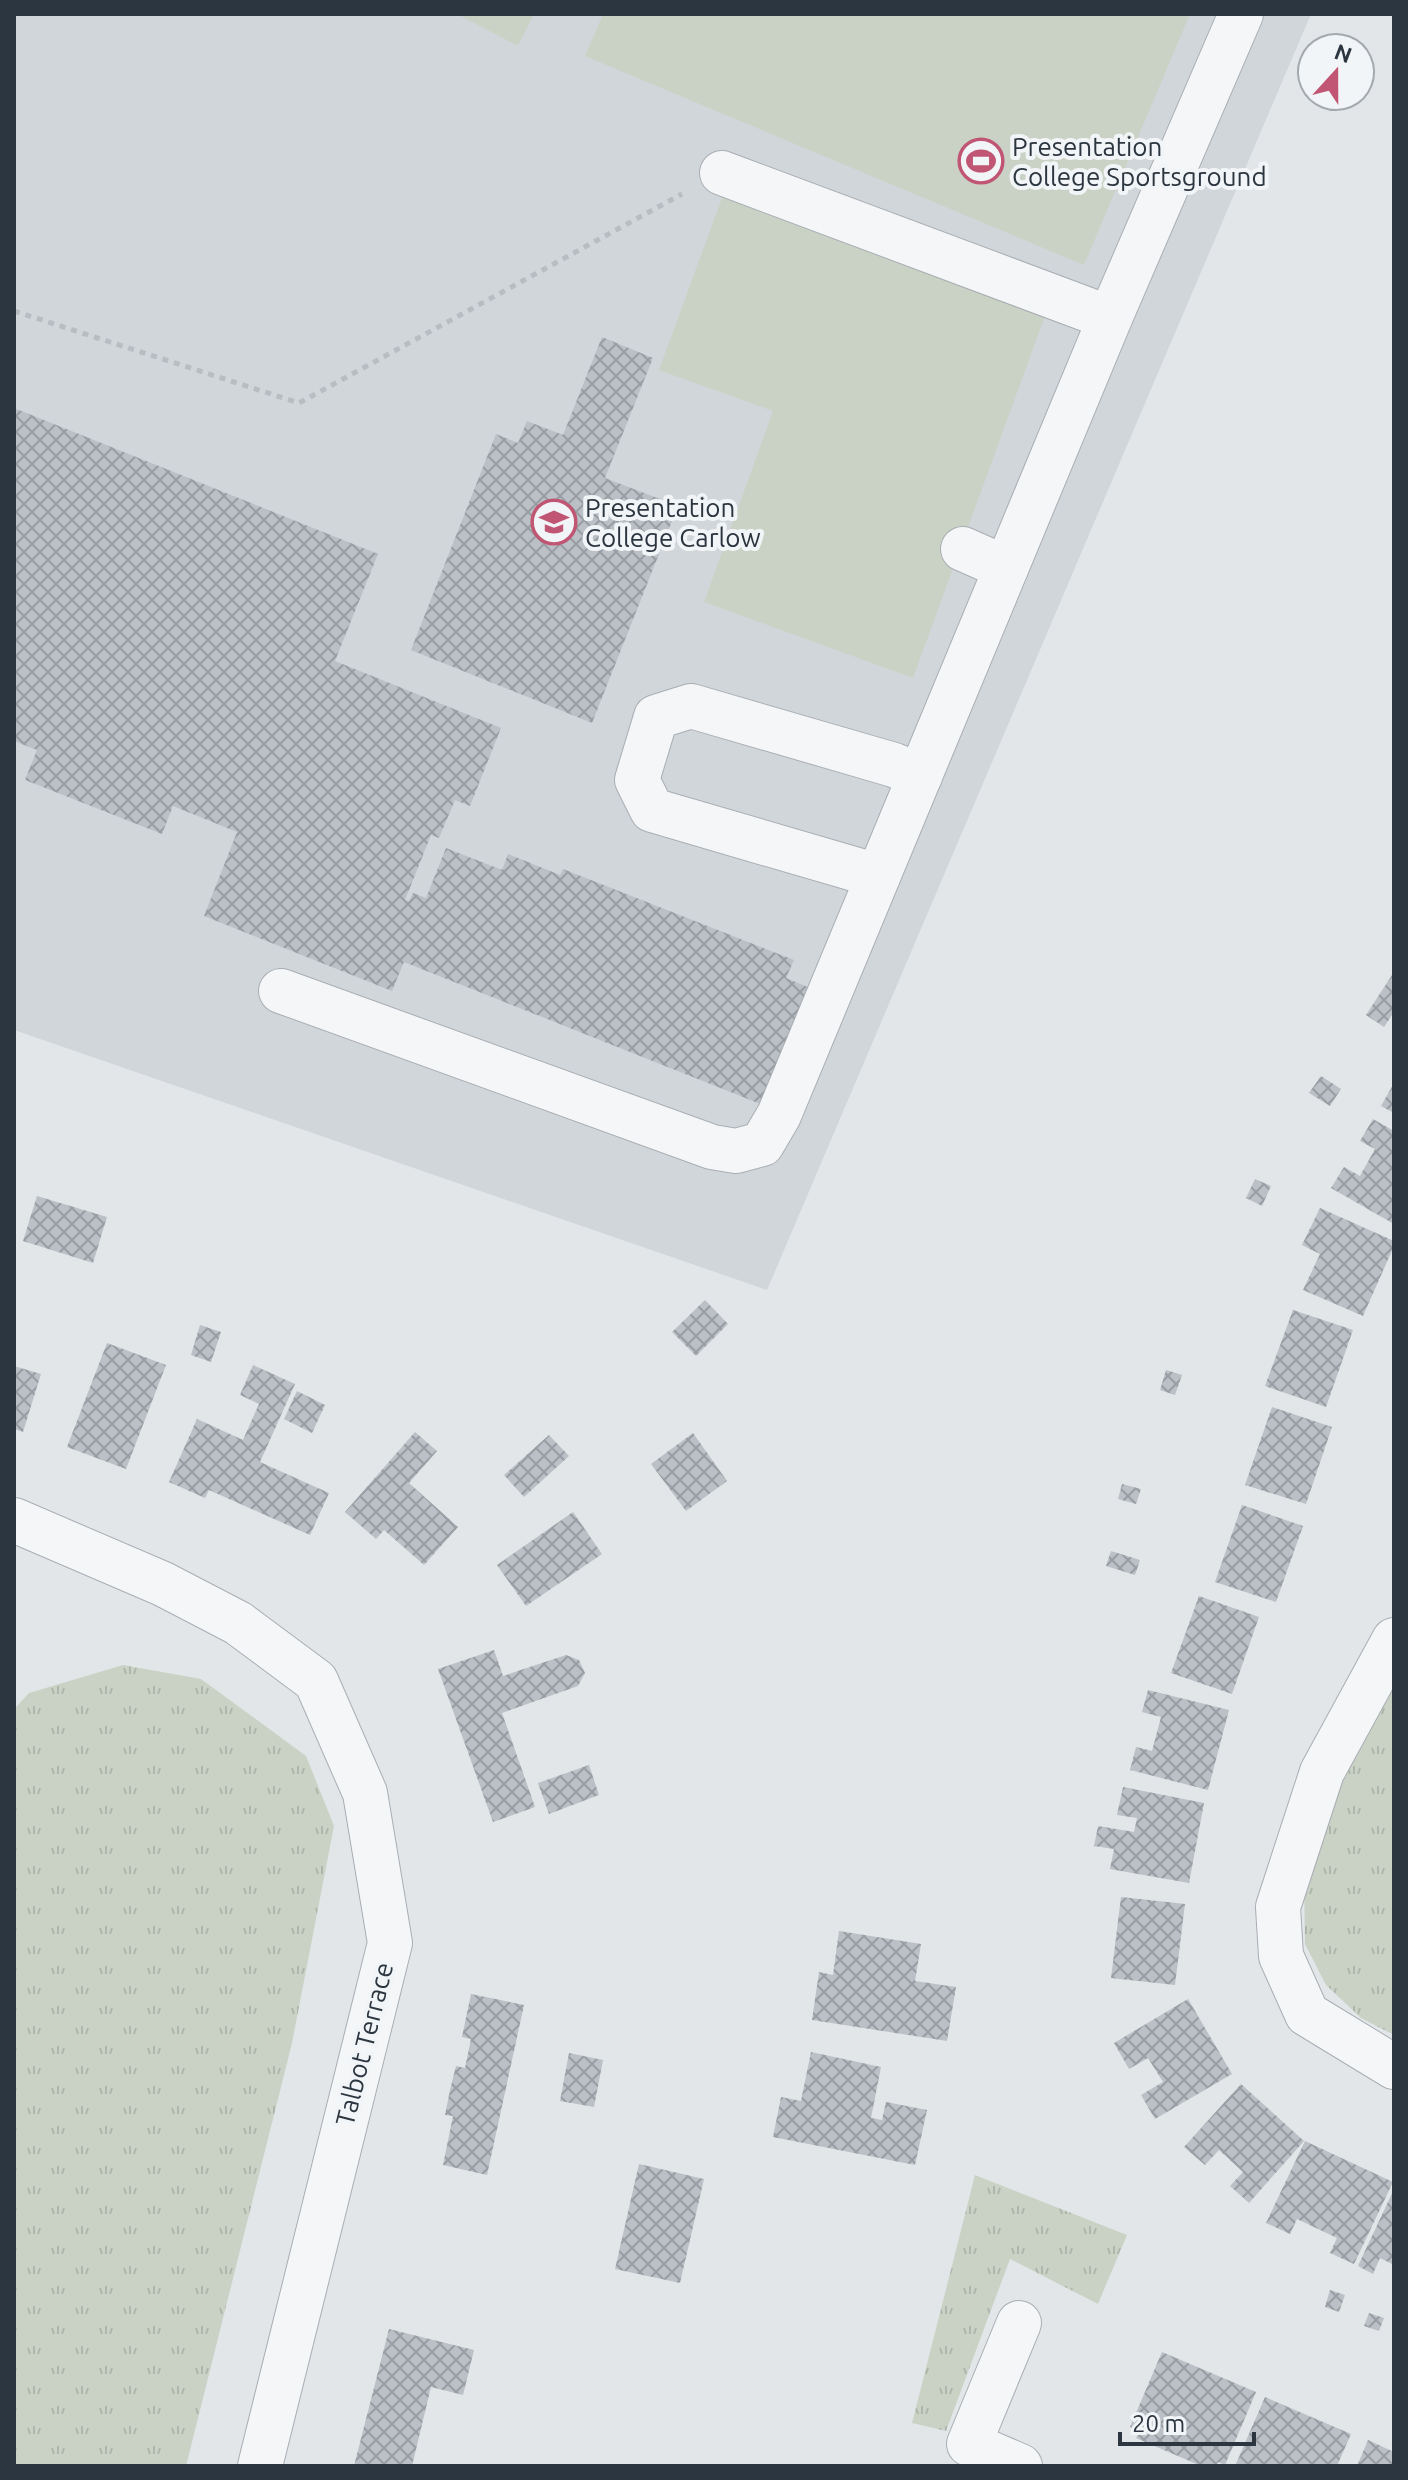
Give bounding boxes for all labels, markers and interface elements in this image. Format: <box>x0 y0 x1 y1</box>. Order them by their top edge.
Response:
north arrow <box>1296 32 1376 112</box>
text: N <box>1331 38 1355 67</box>
place label: Presentation College Sportsground <box>1012 132 1267 191</box>
sports icon: Presentation College Sportsground <box>957 137 1005 185</box>
place label: Presentation College Carlow <box>585 493 761 552</box>
school or university icon: Presentation College Carlow <box>530 498 578 546</box>
street label: Talbot Terrace <box>330 1959 398 2129</box>
scale bar <box>1120 2396 1254 2446</box>
text: 20 m <box>1132 2410 1185 2437</box>

